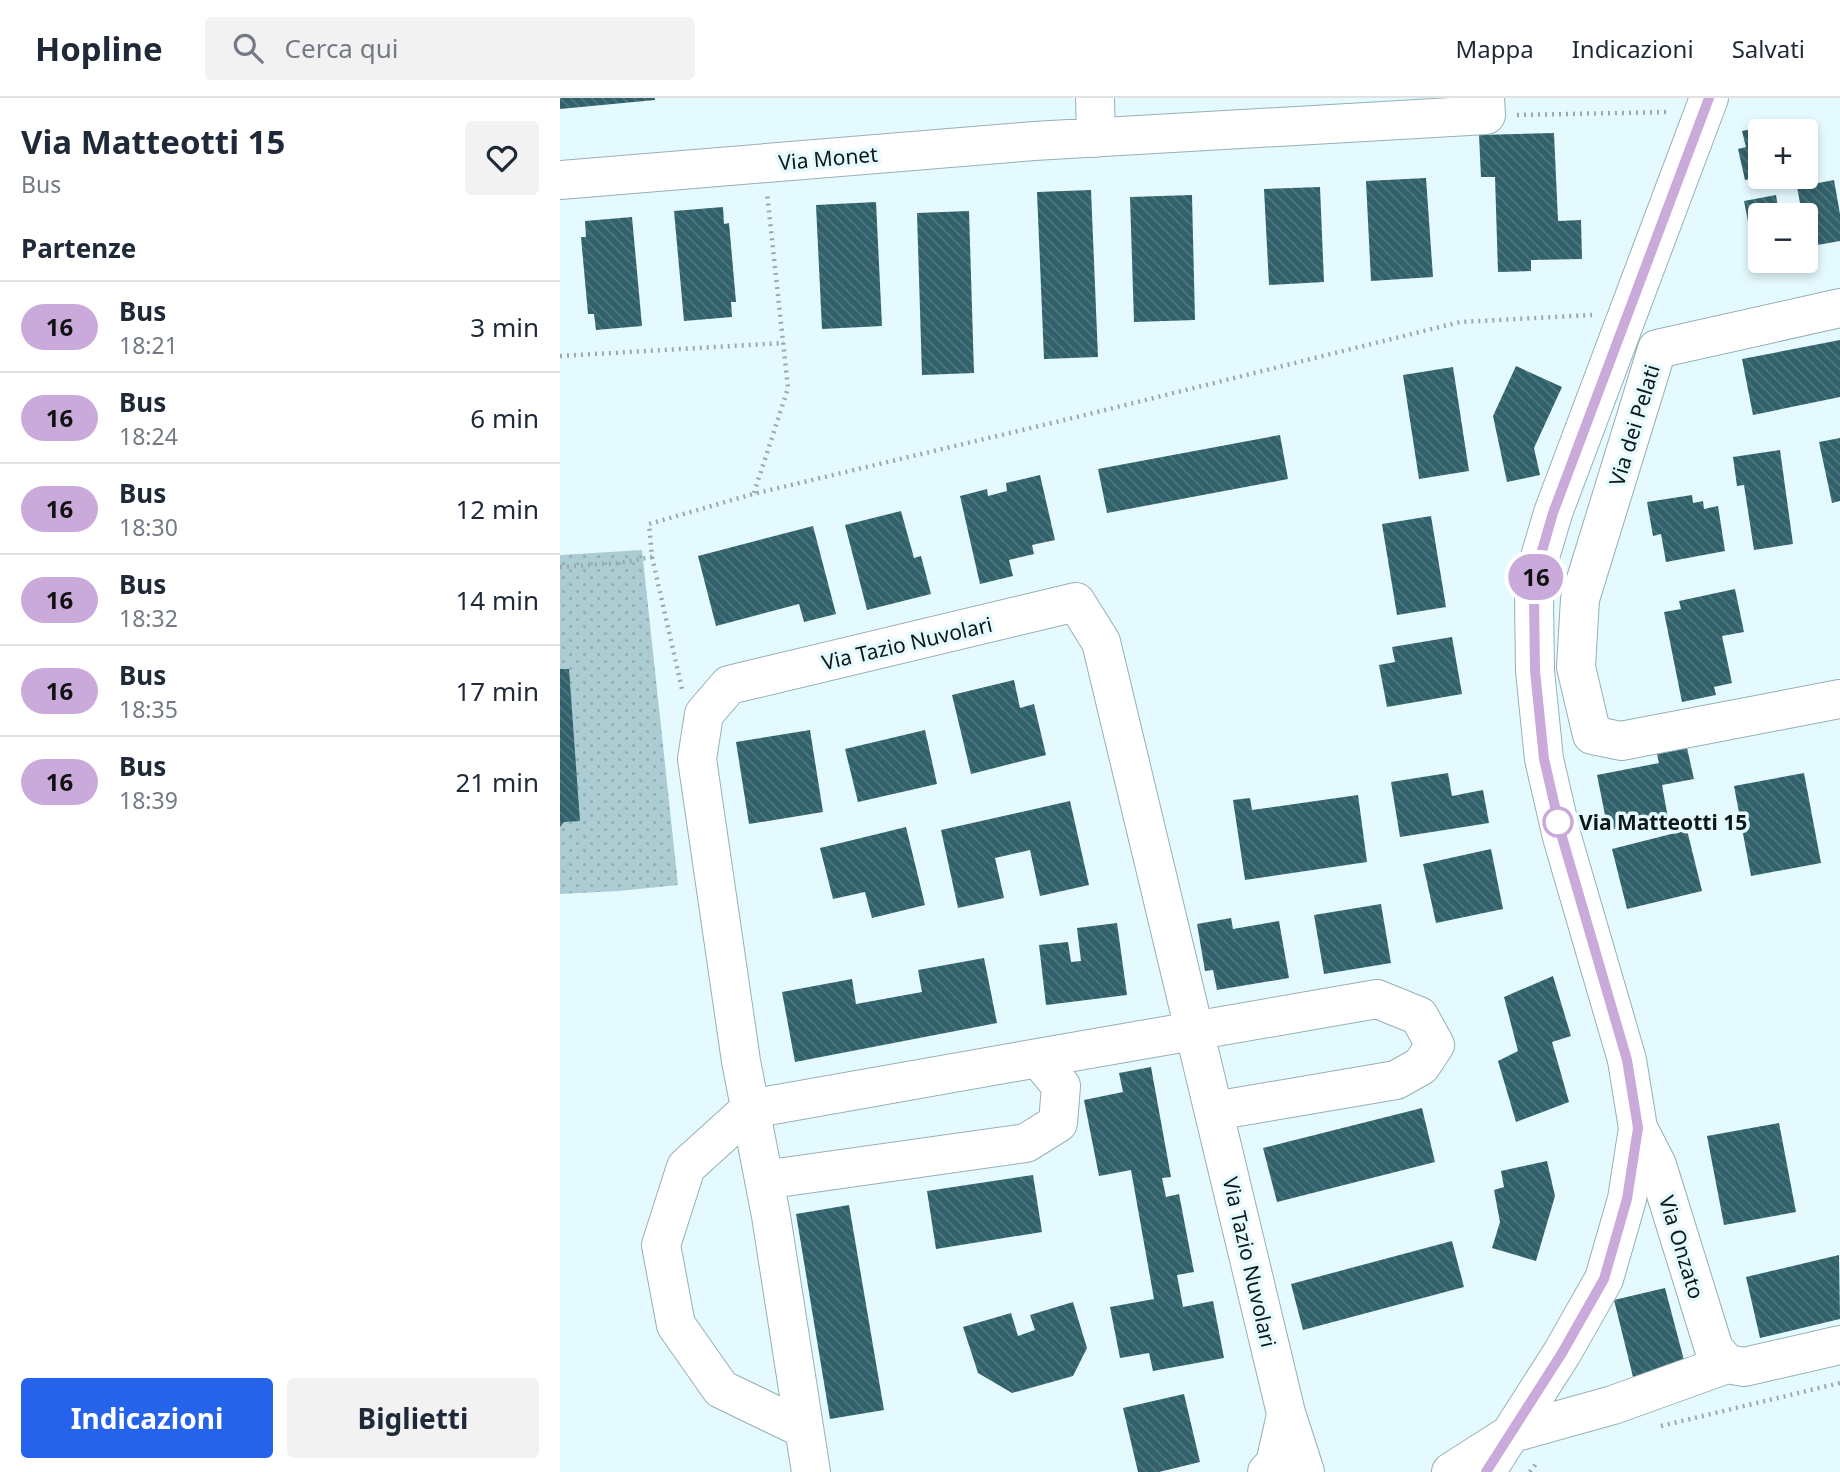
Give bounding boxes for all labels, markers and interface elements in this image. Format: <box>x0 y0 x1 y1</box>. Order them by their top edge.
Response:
search box <box>205 17 695 80</box>
text: Hopline <box>35 26 163 71</box>
icon: search <box>229 29 267 67</box>
text: Cerca qui <box>285 30 398 66</box>
text: Mappa <box>1456 32 1534 65</box>
text: Indicazioni <box>1572 32 1694 65</box>
text: Salvati <box>1732 32 1805 65</box>
text: Via Matteotti 15 <box>21 119 285 164</box>
map controls <box>1748 119 1818 273</box>
button: + <box>1748 119 1818 189</box>
button: heart <box>465 121 539 195</box>
street label: Via Monet <box>777 140 879 176</box>
text: Bus <box>21 168 61 200</box>
button: − <box>1748 203 1818 273</box>
text: Partenze <box>21 230 136 266</box>
text: Bus <box>119 293 166 329</box>
text: 3 min <box>470 309 539 345</box>
text: 16 <box>46 310 73 343</box>
text: 18:21 <box>119 329 178 361</box>
street label: Via dei Pelati <box>1602 361 1666 489</box>
text: Bus <box>119 384 166 420</box>
text: 6 min <box>470 400 539 436</box>
text: 16 <box>46 401 73 434</box>
text: 18:24 <box>119 420 178 452</box>
text: Bus <box>119 475 166 511</box>
text: 12 min <box>455 491 539 527</box>
text: 16 <box>46 492 73 525</box>
text: 18:30 <box>119 511 178 543</box>
line badge: 16 <box>1504 554 1567 600</box>
text: 16 <box>1522 560 1550 593</box>
text: Bus <box>119 566 166 602</box>
text: 14 min <box>455 582 539 618</box>
text: 16 <box>46 583 73 616</box>
text: 18:32 <box>119 602 178 634</box>
street label: Via Tazio Nuvolari <box>819 610 995 676</box>
text: Bus <box>119 657 166 693</box>
text: 17 min <box>455 673 539 709</box>
text: 16 <box>46 674 73 707</box>
text: 18:35 <box>119 693 178 725</box>
text: Bus <box>119 748 166 784</box>
text: 21 min <box>455 764 539 800</box>
text: 16 <box>46 765 73 798</box>
text: 18:39 <box>119 784 178 816</box>
marker: Via Matteotti 15 <box>1543 807 1573 837</box>
place label: Via Matteotti 15 <box>1579 808 1747 836</box>
street label: Via Tazio Nuvolari <box>1217 1174 1283 1350</box>
street label: Via Onzato <box>1653 1192 1711 1302</box>
button: Indicazioni <box>21 1378 273 1458</box>
button: Biglietti <box>287 1378 539 1458</box>

